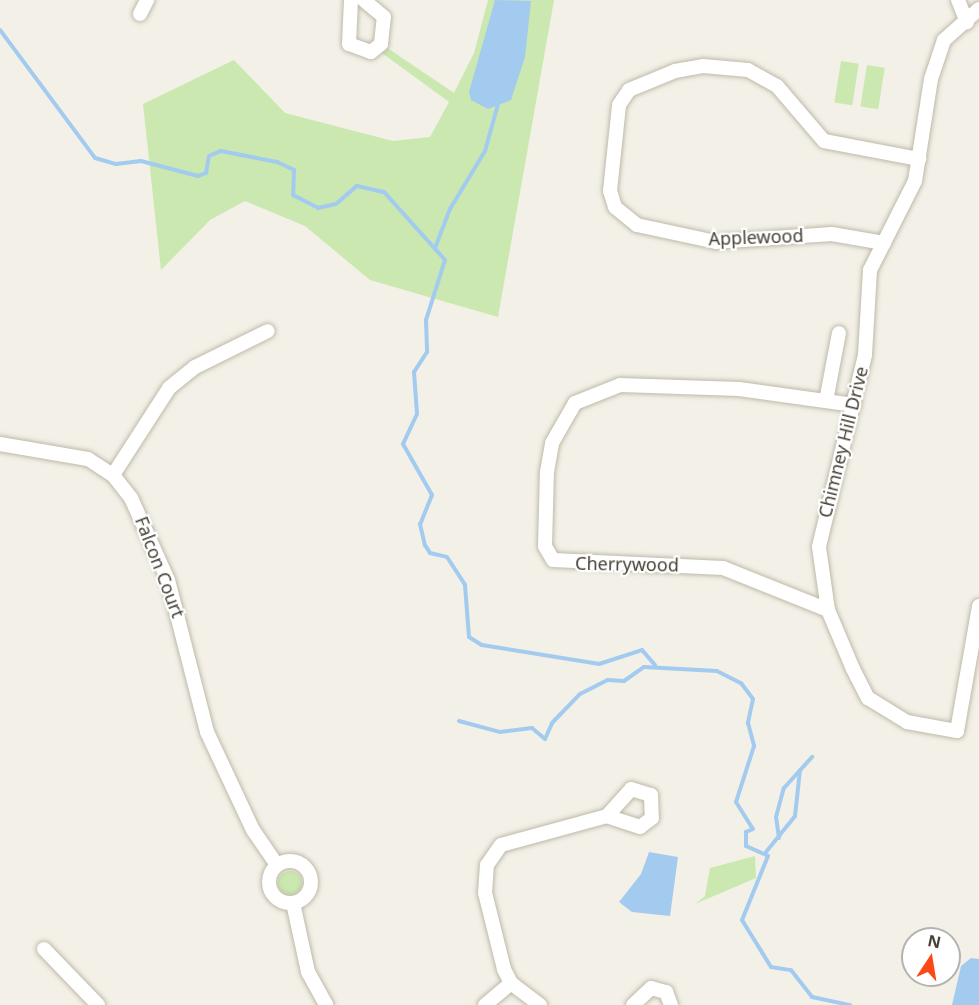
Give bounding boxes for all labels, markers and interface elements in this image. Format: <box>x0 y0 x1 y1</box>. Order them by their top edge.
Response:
street label: Applewood <box>708 225 804 249</box>
street label: Chimney Hill Drive <box>814 364 872 520</box>
street label: Falcon Court <box>131 513 189 621</box>
street label: Cherrywood <box>575 552 679 576</box>
north arrow <box>901 927 961 987</box>
text: N <box>926 929 943 953</box>

